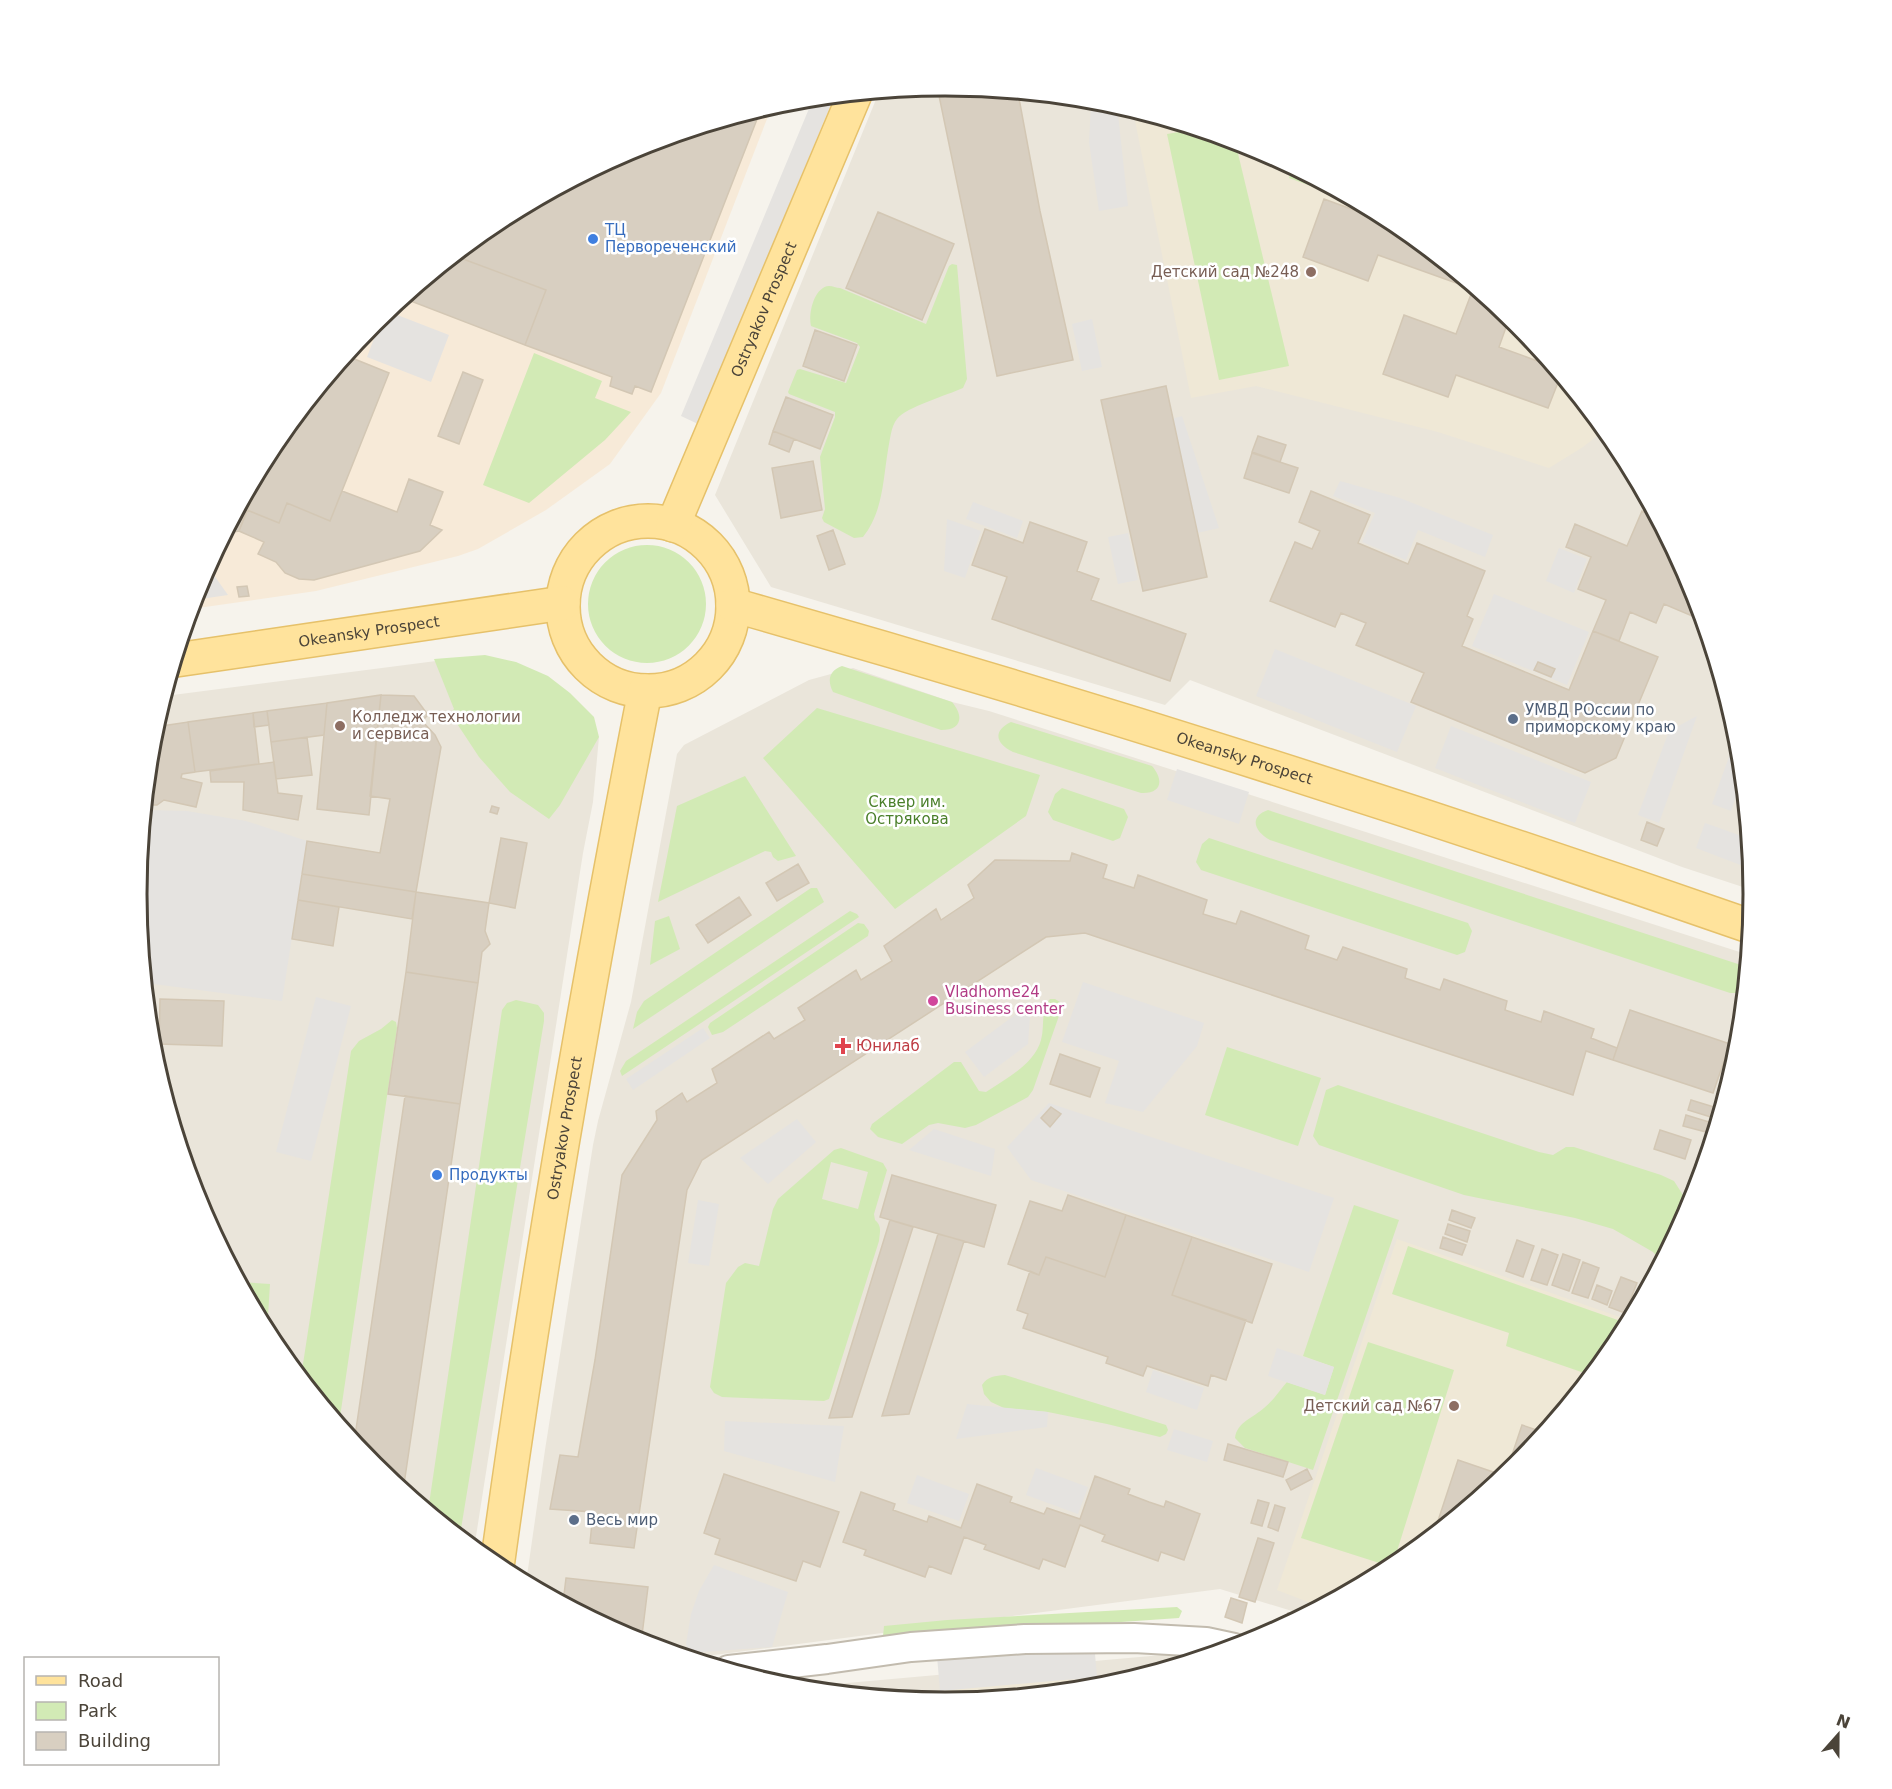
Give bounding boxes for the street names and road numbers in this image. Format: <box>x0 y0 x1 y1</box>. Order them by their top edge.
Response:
street label: Ostryakov Prospect <box>727 239 801 380</box>
street label: Okeansky Prospect <box>297 612 441 651</box>
street label: Okeansky Prospect <box>1174 728 1315 788</box>
street label: Ostryakov Prospect <box>544 1055 586 1201</box>

